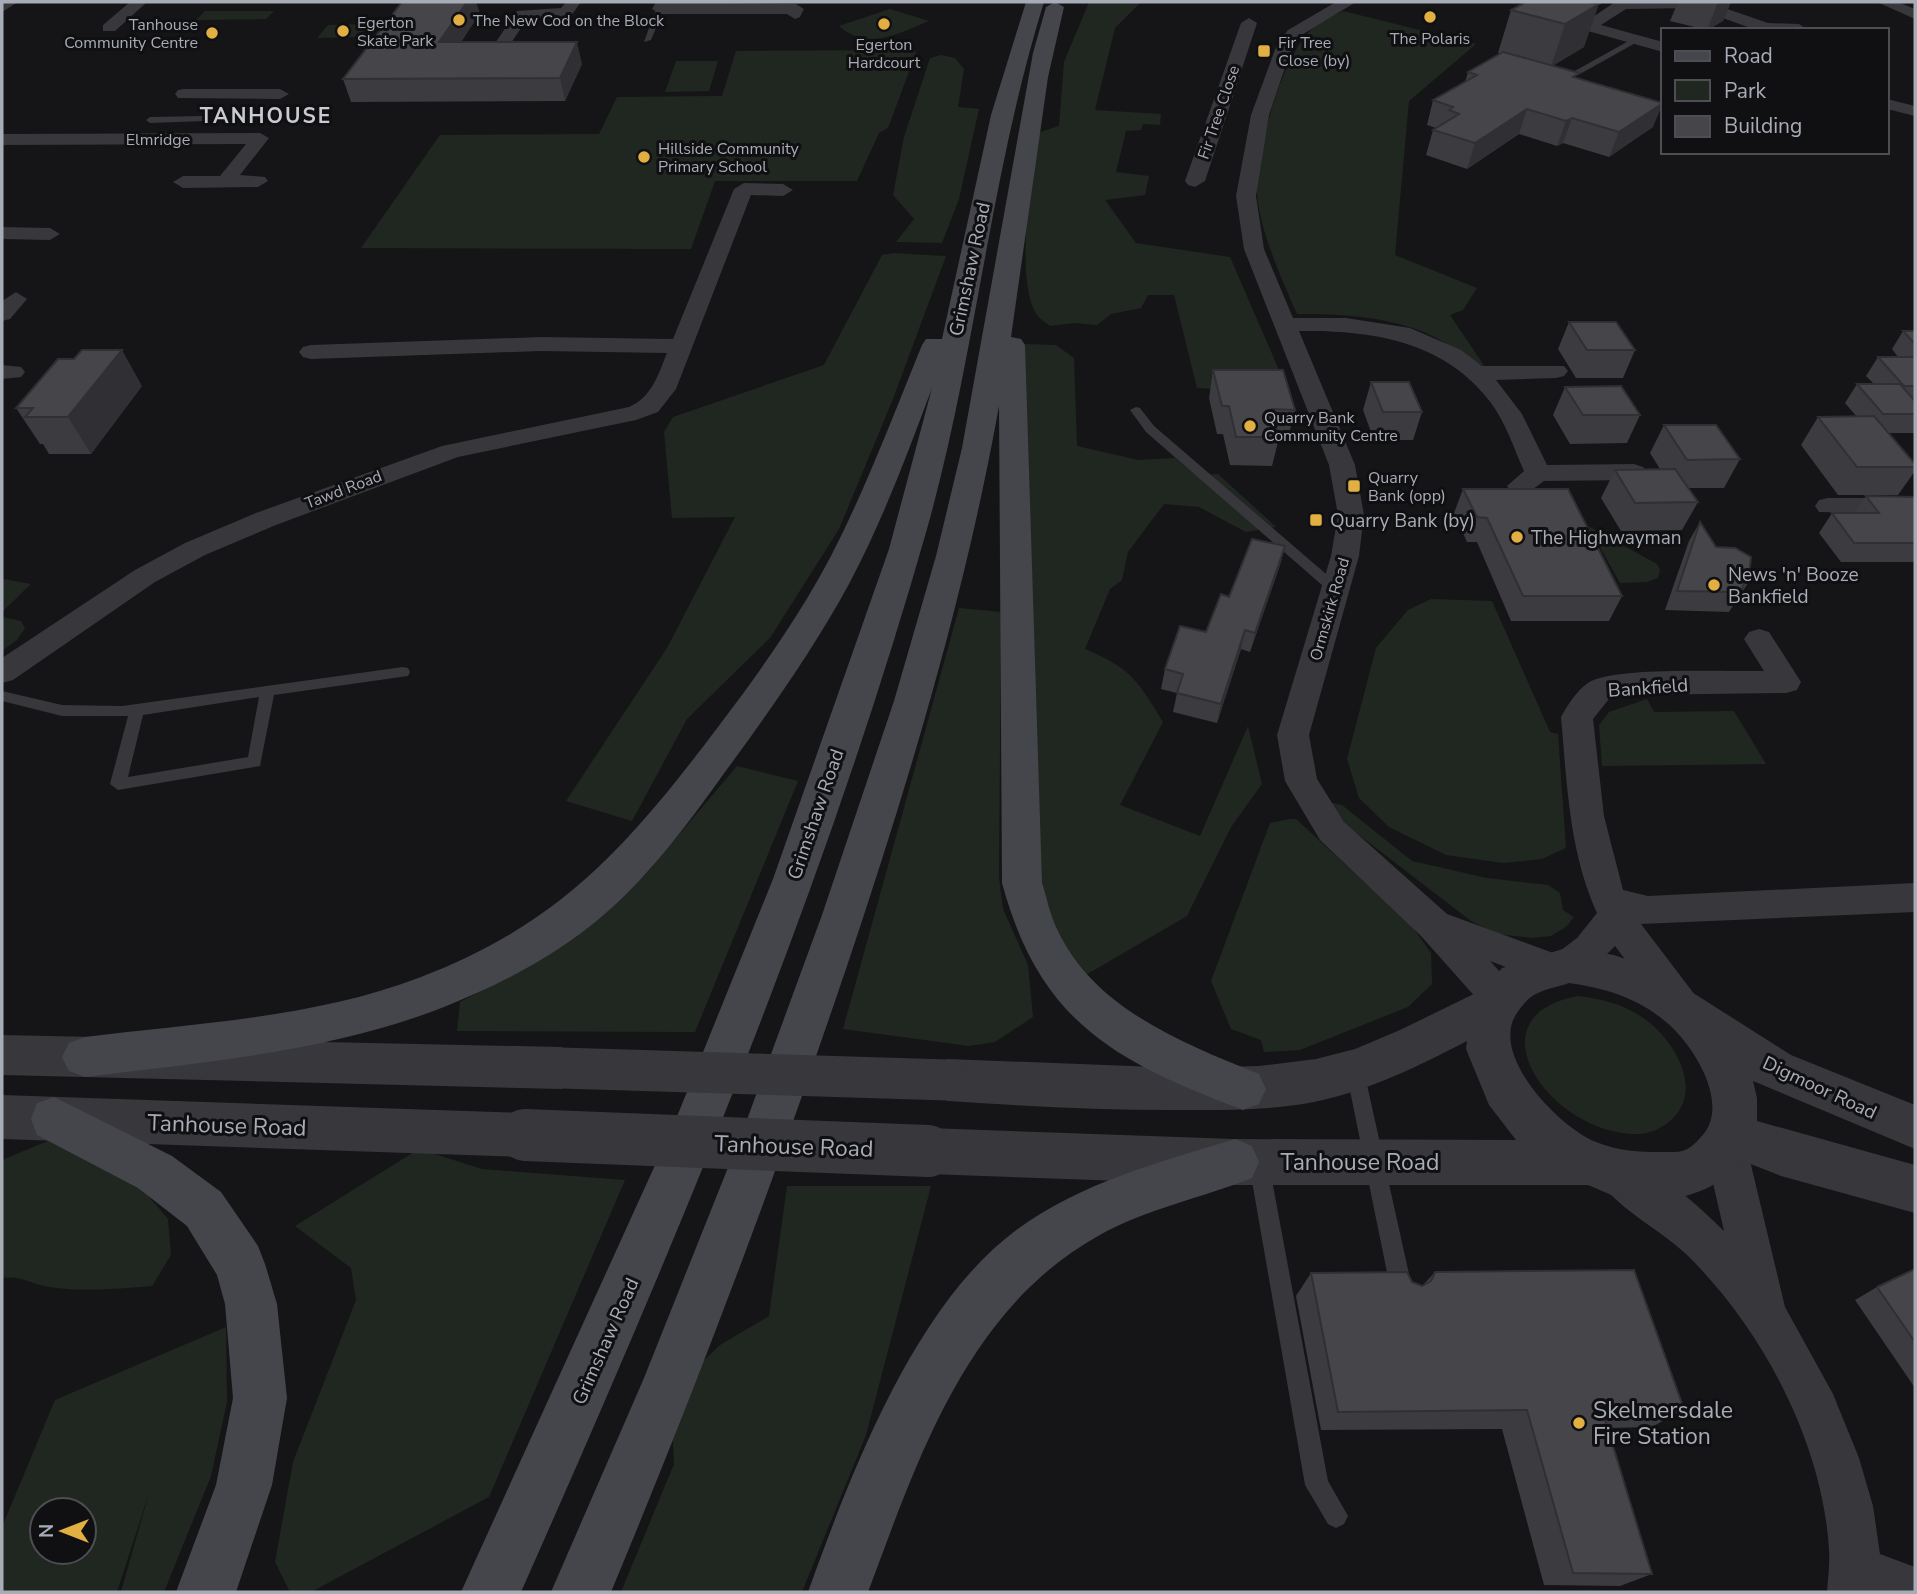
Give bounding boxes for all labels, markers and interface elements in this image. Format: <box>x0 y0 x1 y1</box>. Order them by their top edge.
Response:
marker: The Polaris <box>1422 9 1438 25</box>
place label: The New Cod on the Block <box>473 10 665 32</box>
place label: Egerton Skate Park <box>357 12 434 52</box>
marker: The New Cod on the Block <box>451 12 467 28</box>
place label: Tanhouse Community Centre <box>64 14 198 54</box>
marker: Egerton Hardcourt <box>876 16 892 32</box>
marker: Egerton Skate Park <box>335 23 351 39</box>
marker: Tanhouse Community Centre <box>204 25 220 41</box>
place label: The Polaris <box>1390 28 1470 50</box>
legend <box>1661 28 1889 154</box>
place label: Fir Tree Close (by) <box>1278 32 1350 72</box>
place label: Egerton Hardcourt <box>848 34 921 74</box>
text: Road <box>1724 42 1773 70</box>
marker: Fir Tree Close (by) <box>1256 43 1272 59</box>
street label: Fir Tree Close <box>1193 62 1245 162</box>
text: Park <box>1724 77 1766 105</box>
district label: TANHOUSE <box>200 102 332 130</box>
text: Building <box>1724 112 1802 140</box>
street label: Elmridge <box>126 129 190 151</box>
place label: Hillside Community Primary School <box>658 138 800 178</box>
marker: Hillside Community Primary School <box>636 149 652 165</box>
street label: Grimshaw Road <box>943 200 997 339</box>
place label: Quarry Bank Community Centre <box>1264 407 1398 447</box>
marker: Quarry Bank Community Centre <box>1242 418 1258 434</box>
street label: Tawd Road <box>302 465 385 515</box>
place label: Quarry Bank (opp) <box>1368 467 1446 507</box>
marker: Quarry Bank (opp) <box>1346 478 1362 494</box>
place label: Quarry Bank (by) <box>1330 508 1475 534</box>
marker: Quarry Bank (by) <box>1308 512 1324 528</box>
place label: The Highwayman <box>1531 525 1682 551</box>
marker: The Highwayman <box>1509 529 1525 545</box>
street label: Ormskirk Road <box>1305 555 1355 663</box>
place label: News 'n' Booze Bankfield <box>1728 562 1859 610</box>
marker: News 'n' Booze Bankfield <box>1706 577 1722 593</box>
street label: Bankfield <box>1607 672 1689 704</box>
street label: Grimshaw Road <box>781 746 850 883</box>
street label: Digmoor Road <box>1758 1050 1881 1126</box>
street label: Tanhouse Road <box>147 1107 307 1144</box>
street label: Tanhouse Road <box>714 1128 874 1165</box>
street label: Tanhouse Road <box>1281 1147 1439 1178</box>
street label: Grimshaw Road <box>566 1274 645 1409</box>
place label: Skelmersdale Fire Station <box>1593 1395 1733 1452</box>
marker: Skelmersdale Fire Station <box>1571 1415 1587 1431</box>
north arrow <box>28 1496 98 1566</box>
text: N <box>34 1524 60 1538</box>

